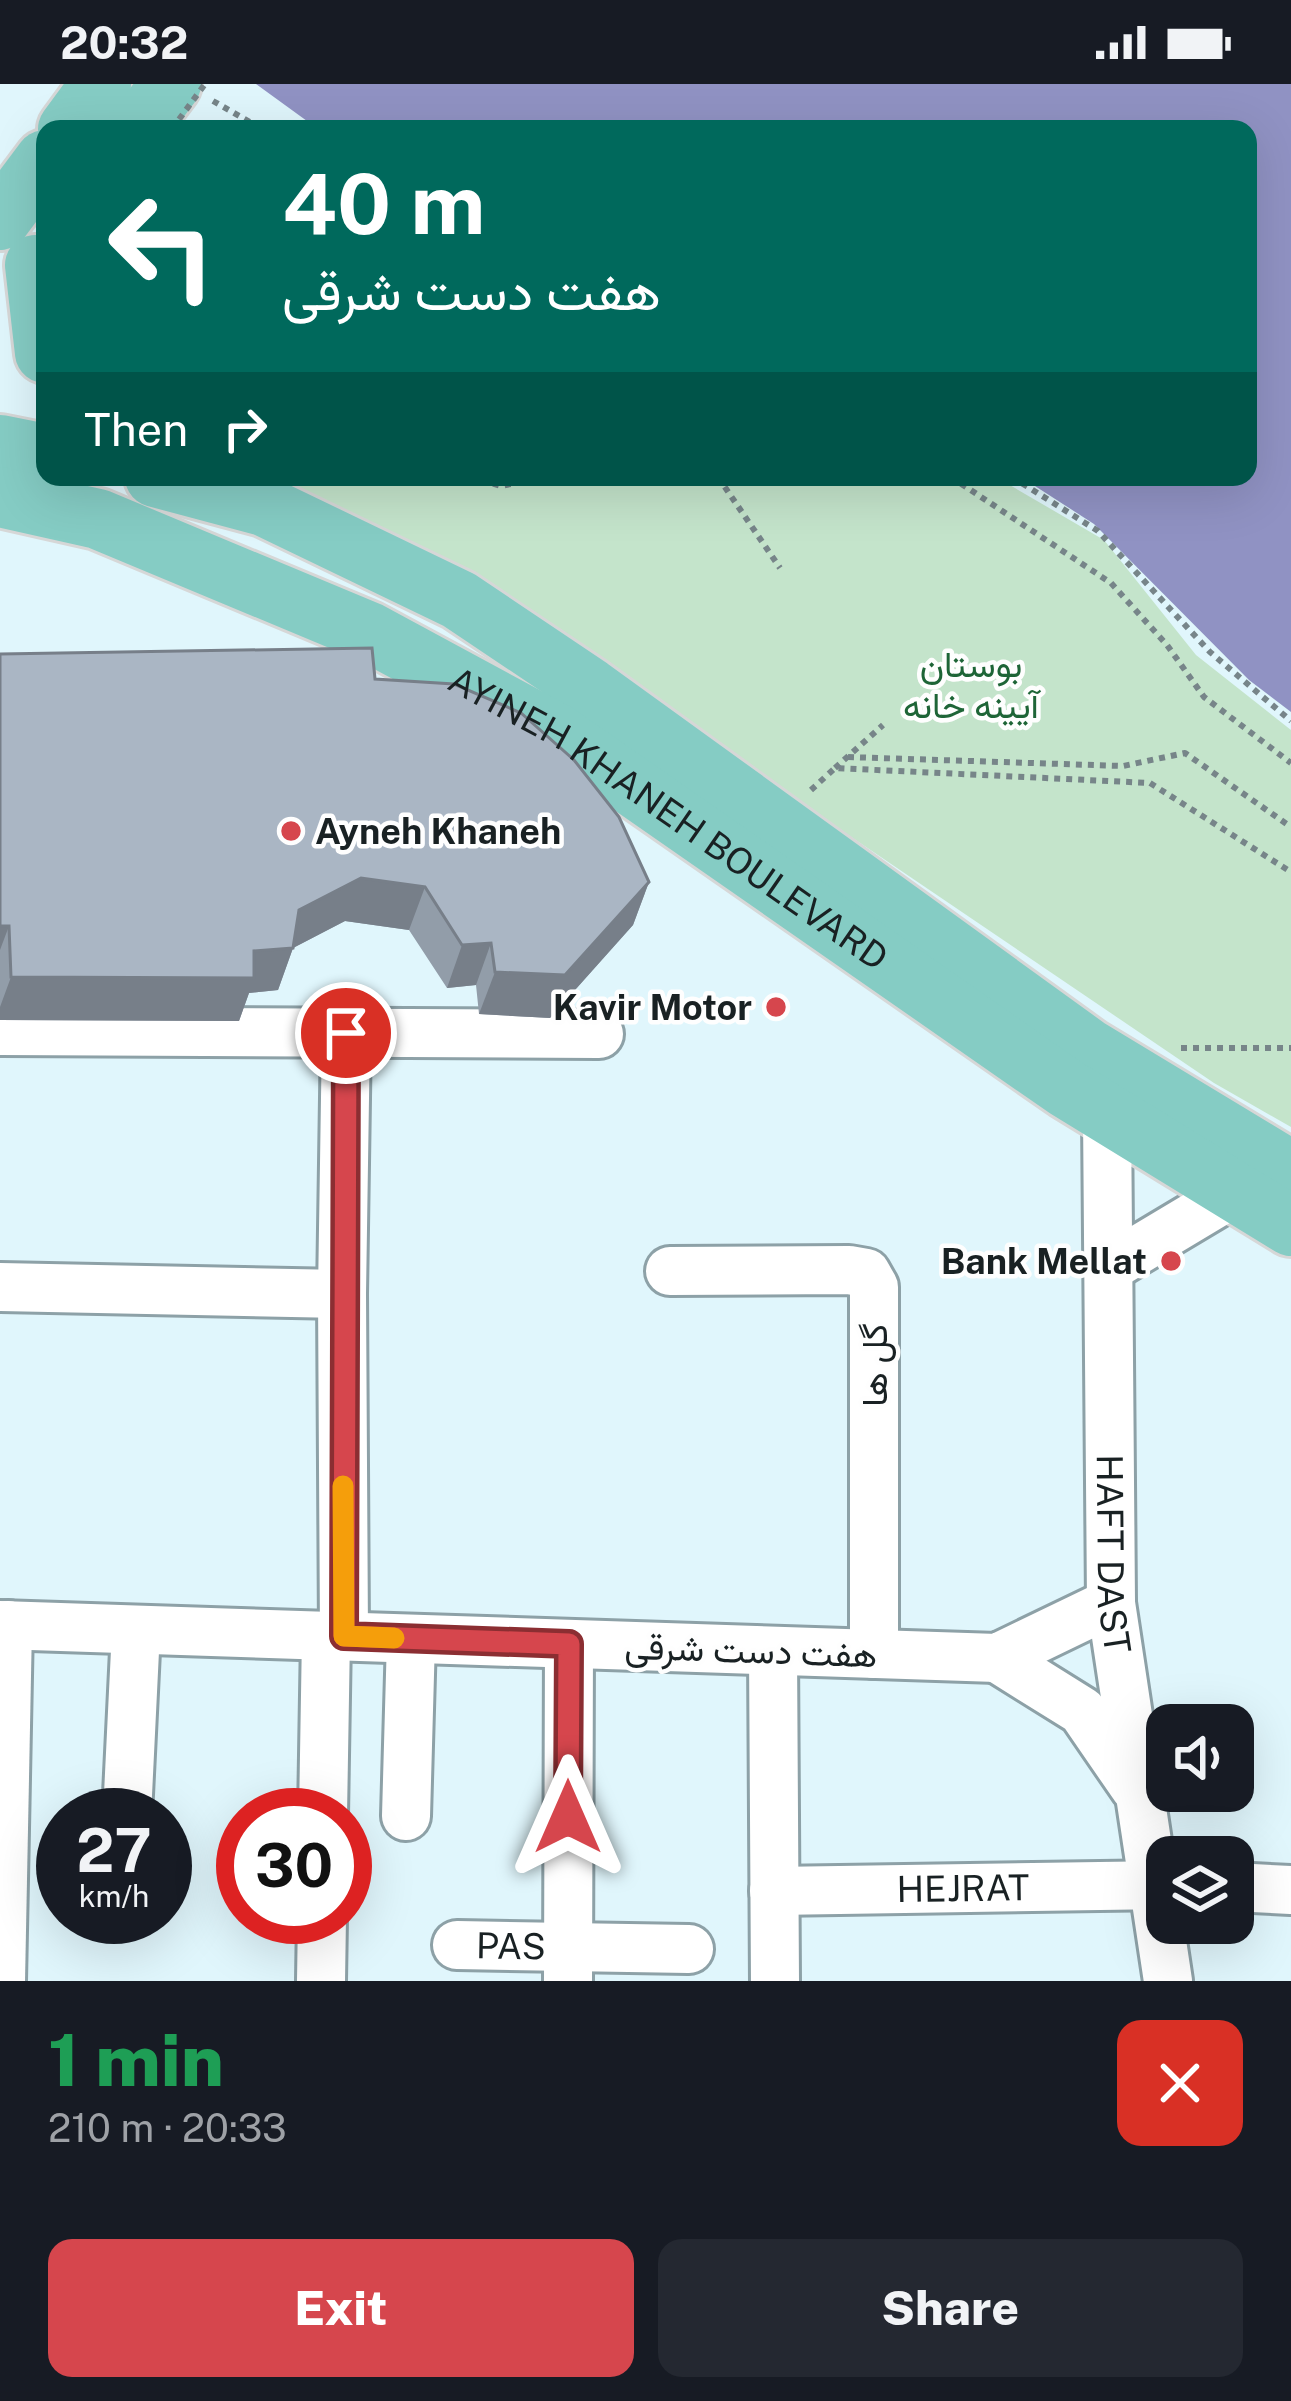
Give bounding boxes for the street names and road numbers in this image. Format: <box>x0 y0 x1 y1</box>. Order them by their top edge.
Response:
street label: AYINEH KHANEH BOULEVARD <box>442 658 896 978</box>
street label: گل ها <box>853 1323 896 1407</box>
street label: HAFT DAST <box>1089 1454 1139 1656</box>
street label: هفت دست شرقی <box>624 1625 878 1677</box>
street label: HEJRAT <box>896 1866 1030 1910</box>
street label: PAS <box>476 1924 546 1968</box>

